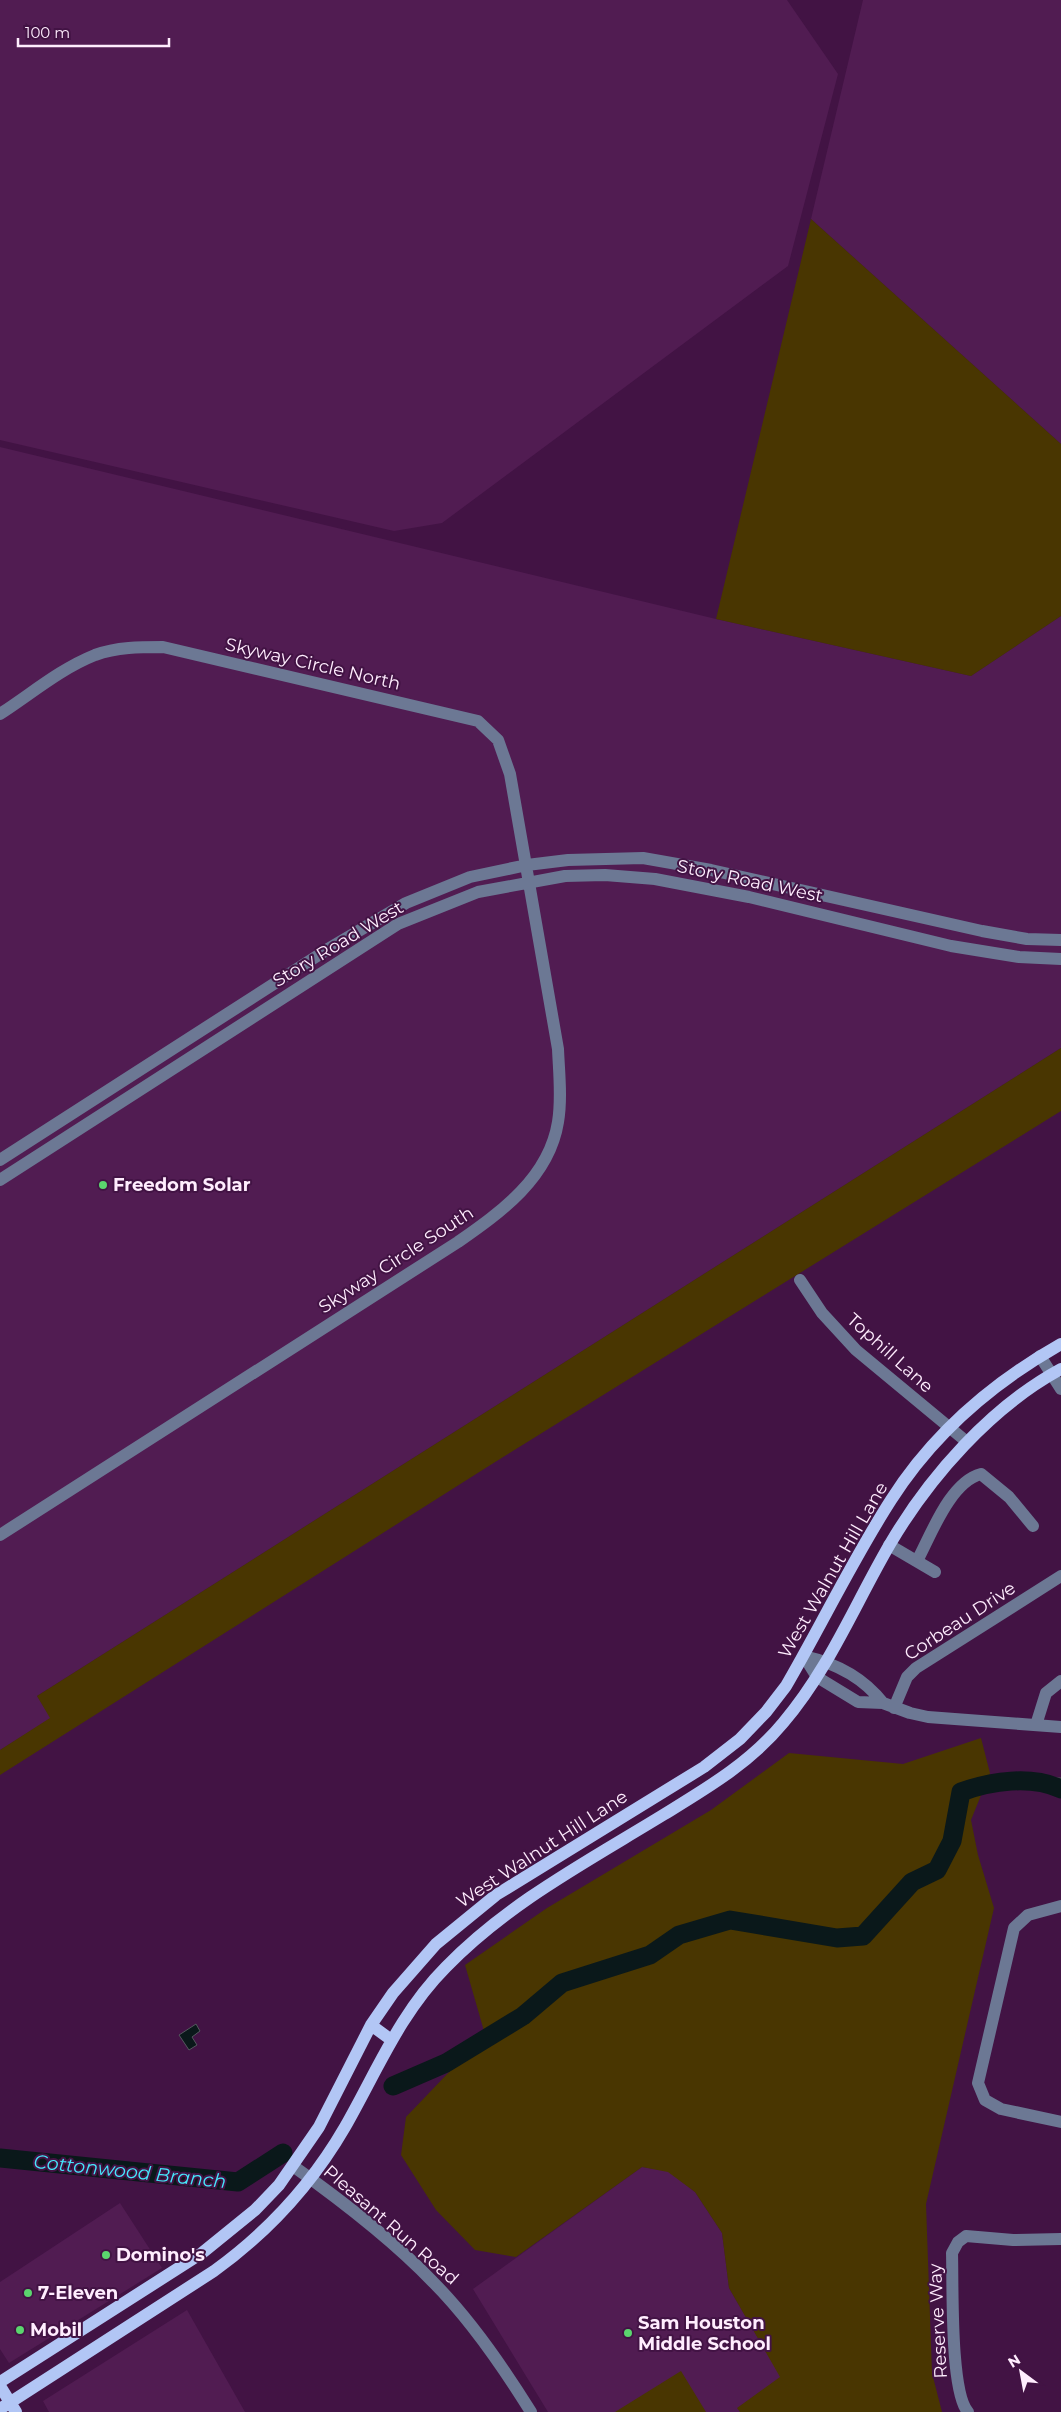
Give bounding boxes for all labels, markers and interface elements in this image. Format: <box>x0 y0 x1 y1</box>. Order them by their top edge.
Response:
scale bar <box>18 15 169 47</box>
text: 100 m <box>25 23 70 42</box>
street label: Skyway Circle North <box>223 633 403 695</box>
street label: Story Road West <box>675 855 825 907</box>
street label: Story Road West <box>269 896 407 992</box>
place label: Freedom Solar <box>113 1174 251 1196</box>
marker: Freedom Solar <box>97 1179 109 1191</box>
street label: Skyway Circle South <box>314 1202 478 1318</box>
street label: Tophill Lane <box>842 1309 938 1398</box>
street label: West Walnut Hill Lane <box>774 1478 892 1662</box>
street label: Corbeau Drive <box>900 1577 1020 1665</box>
street label: West Walnut Hill Lane <box>452 1785 632 1913</box>
water label: Cottonwood Branch <box>33 2150 227 2193</box>
street label: Pleasant Run Road <box>319 2160 463 2290</box>
place label: Domino's <box>116 2244 205 2266</box>
marker: Domino's <box>100 2249 112 2261</box>
street label: Reserve Way <box>924 2263 952 2379</box>
place label: 7-Eleven <box>38 2282 118 2304</box>
marker: 7-Eleven <box>22 2287 34 2299</box>
place label: Sam Houston Middle School <box>638 2312 771 2355</box>
place label: Mobil <box>30 2319 82 2341</box>
marker: Mobil <box>14 2324 26 2336</box>
marker: Sam Houston Middle School <box>622 2327 634 2339</box>
north arrow <box>996 2347 1046 2397</box>
text: N <box>1005 2350 1024 2372</box>

